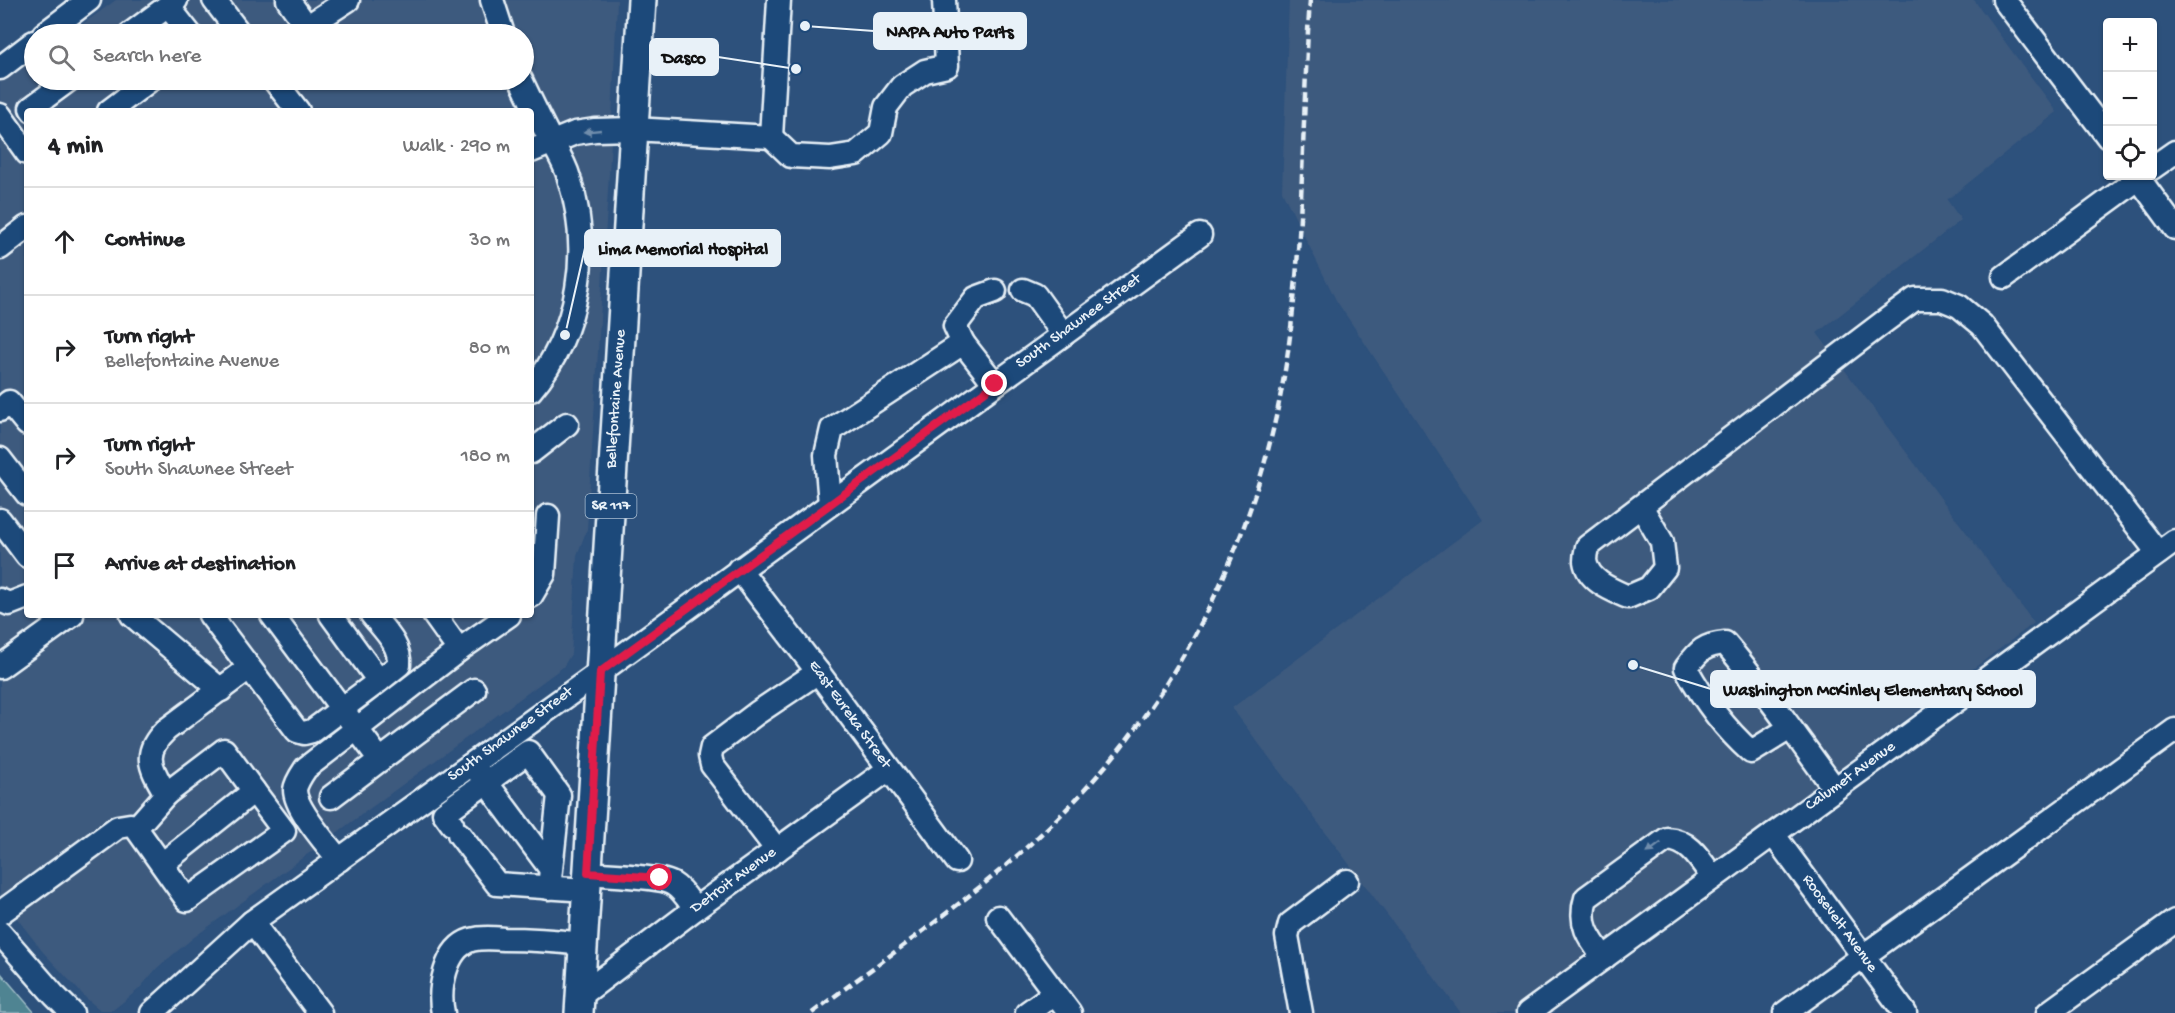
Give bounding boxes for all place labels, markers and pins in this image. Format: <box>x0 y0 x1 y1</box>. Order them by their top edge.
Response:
callout: NAPA Auto Parts <box>874 13 1026 49</box>
callout: Dasco <box>650 39 718 75</box>
callout: Lima Memorial Hospital <box>585 230 780 266</box>
callout: Washington McKinley Elementary School <box>1711 671 2035 707</box>

